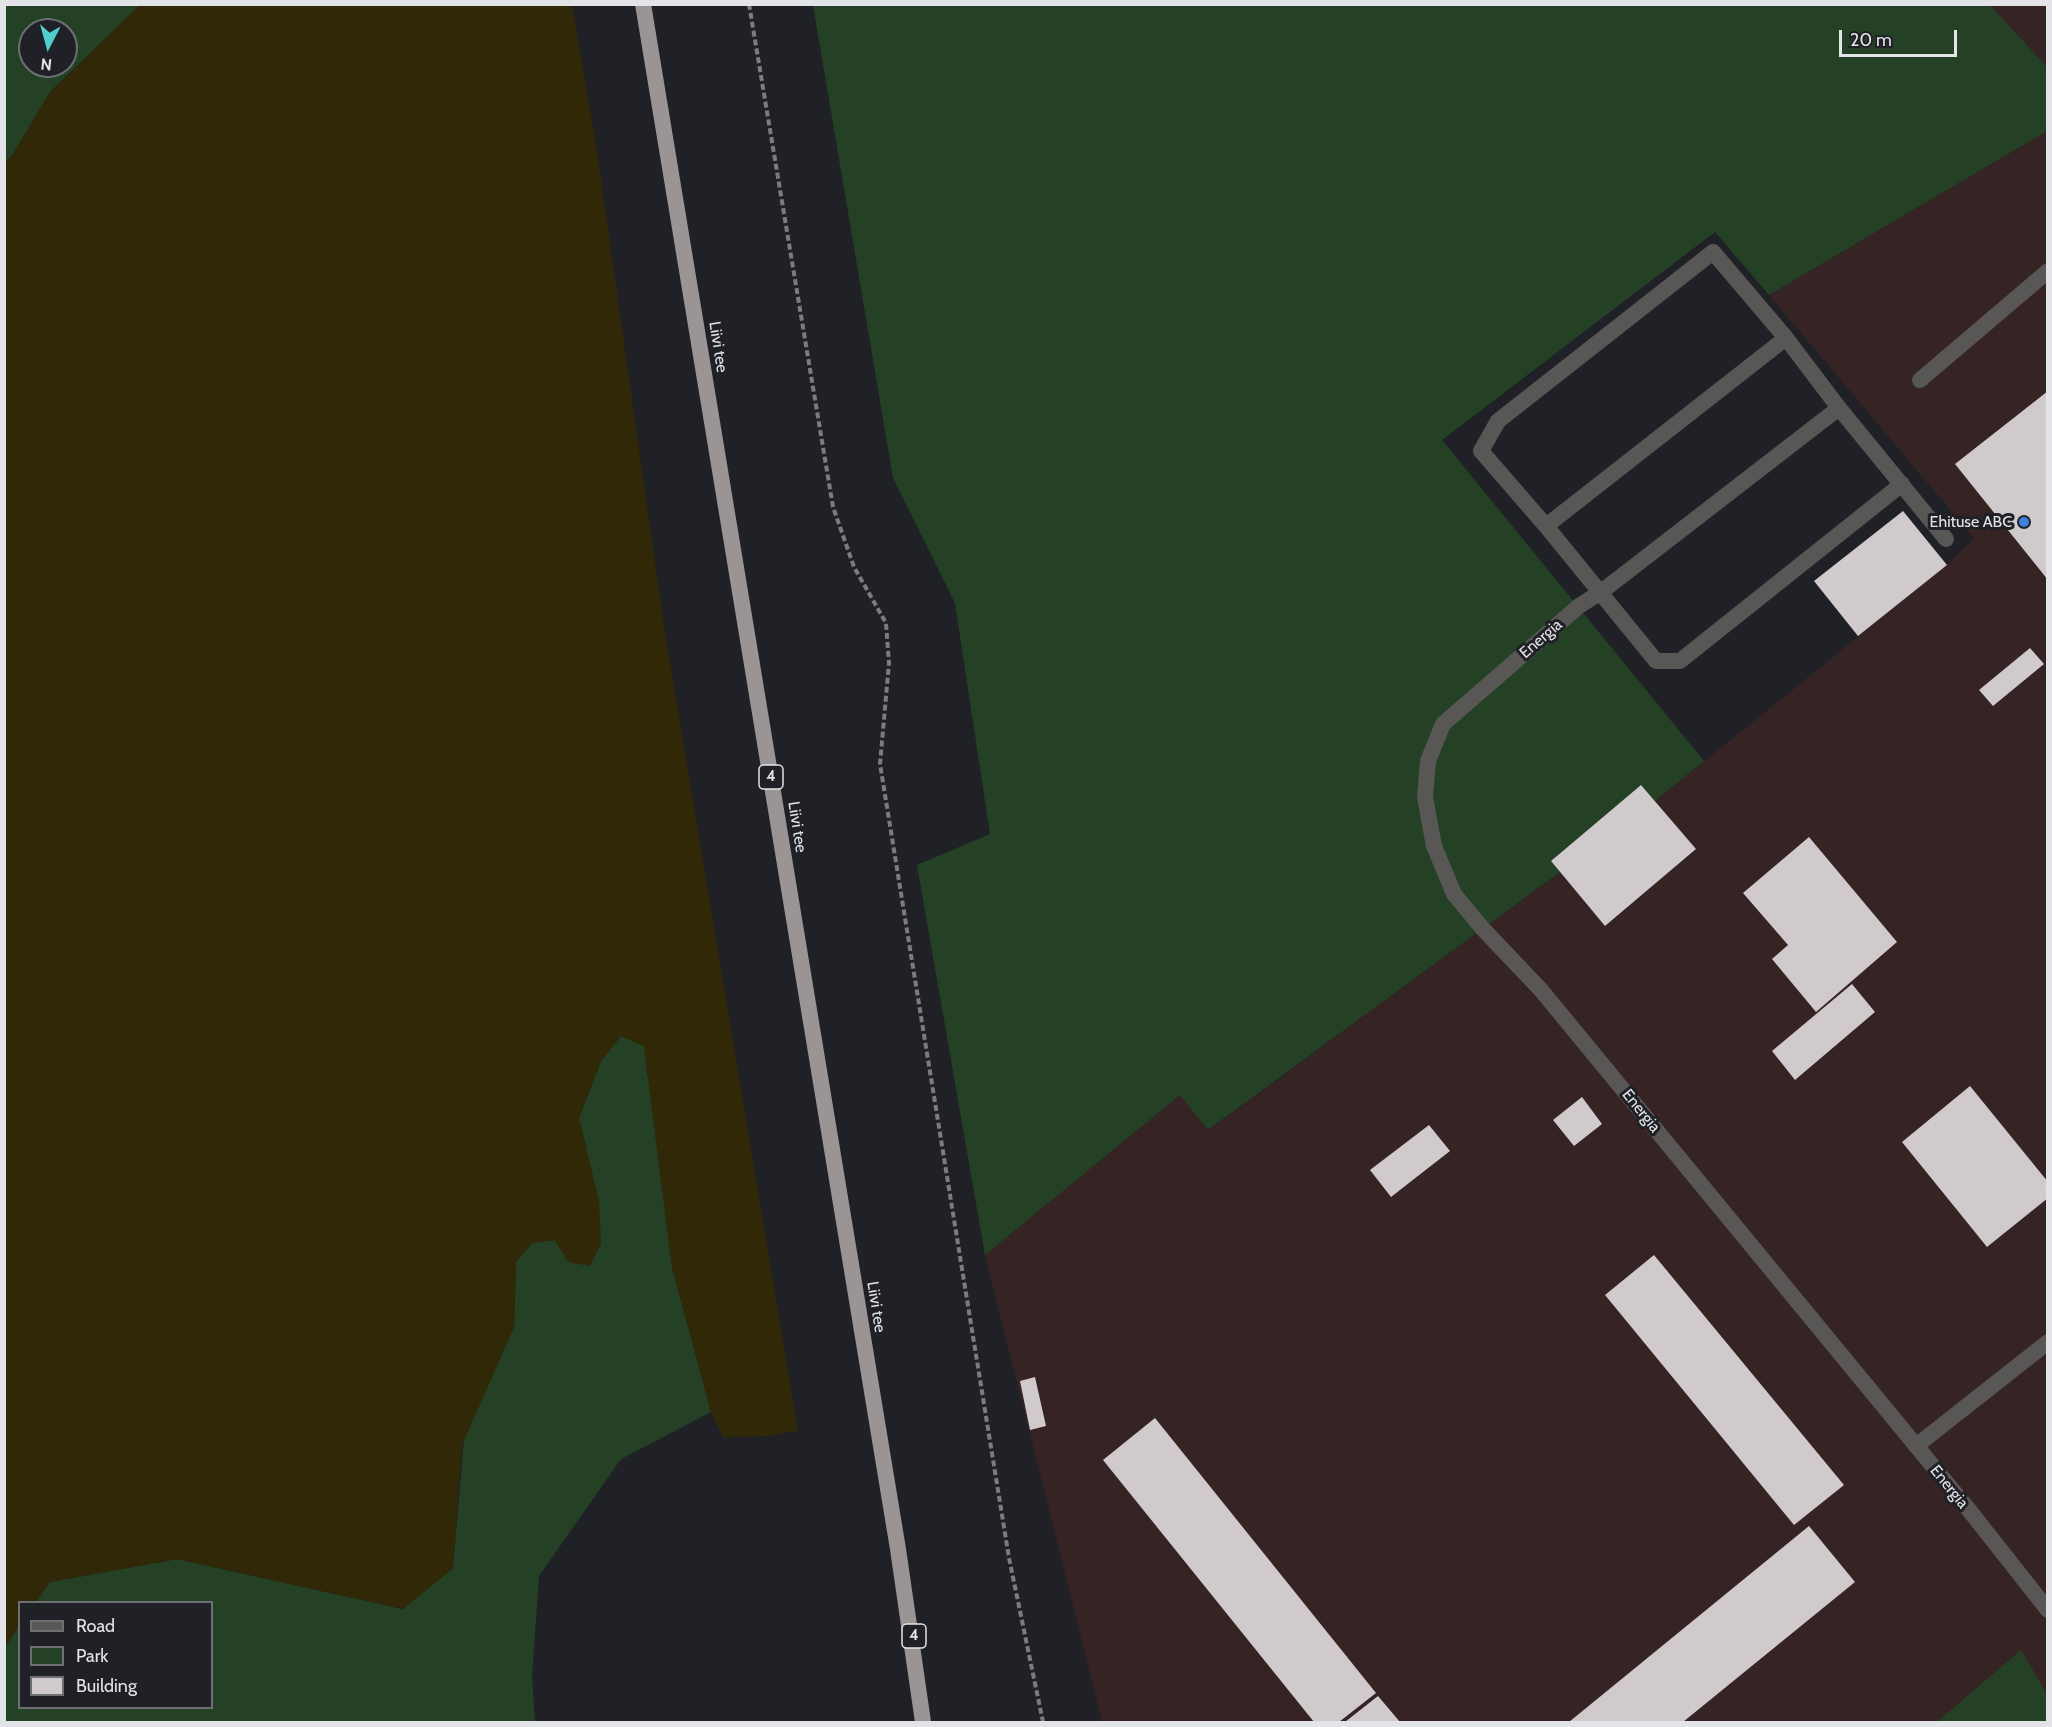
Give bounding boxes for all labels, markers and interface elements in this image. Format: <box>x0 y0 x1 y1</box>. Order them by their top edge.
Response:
north arrow <box>18 18 78 78</box>
scale bar <box>1842 18 1960 56</box>
text: 20 m <box>1850 29 1892 51</box>
text: N <box>40 54 53 74</box>
street label: Liivi tee <box>704 320 732 374</box>
place label: Ehituse ABC <box>1930 512 2012 532</box>
marker: Ehituse ABC <box>2017 515 2031 529</box>
street label: Energia <box>1516 615 1566 663</box>
road number: 4 <box>759 765 783 789</box>
street label: Liivi tee <box>783 800 811 854</box>
street label: Energia <box>1618 1085 1664 1137</box>
street label: Liivi tee <box>862 1280 890 1334</box>
street label: Energia <box>1926 1461 1972 1513</box>
legend <box>18 1601 213 1709</box>
text: Road <box>76 1615 115 1637</box>
road number: 4 <box>902 1624 926 1648</box>
text: Park <box>76 1645 108 1667</box>
text: Building <box>76 1675 137 1697</box>

